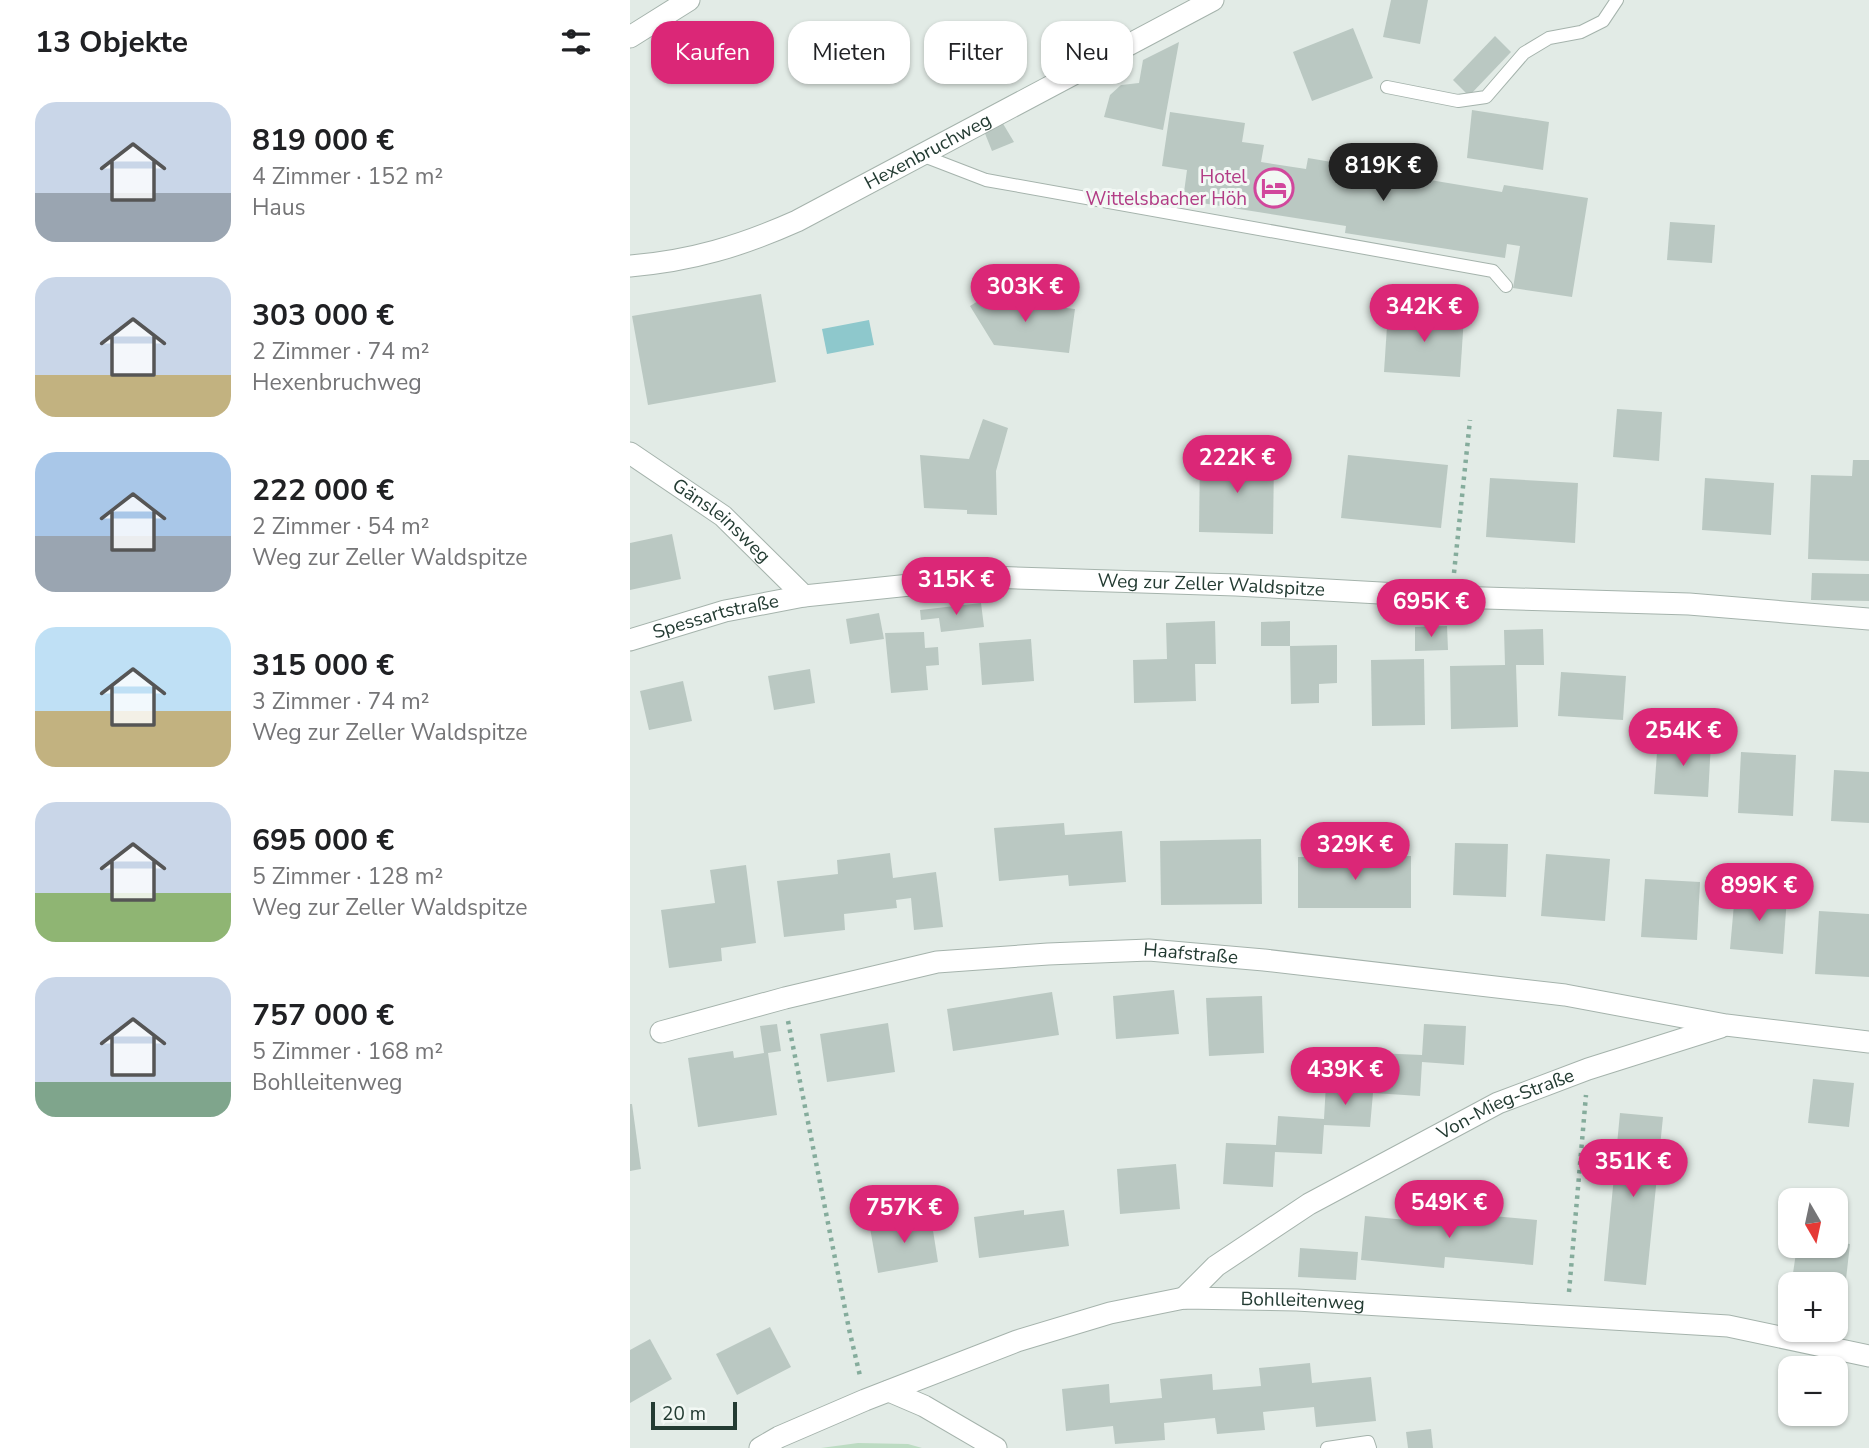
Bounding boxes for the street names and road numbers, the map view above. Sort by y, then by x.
street label: Hexenbruchweg [860,107,996,196]
street label: Gänsleinsweg [667,472,776,569]
street label: Weg zur Zeller Waldspitze [1097,568,1326,603]
street label: Spessartstraße [649,588,781,645]
street label: Haafstraße [1142,937,1239,971]
street label: Von-Mieg-Straße [1432,1062,1578,1147]
street label: Bohlleitenweg [1240,1286,1366,1317]

